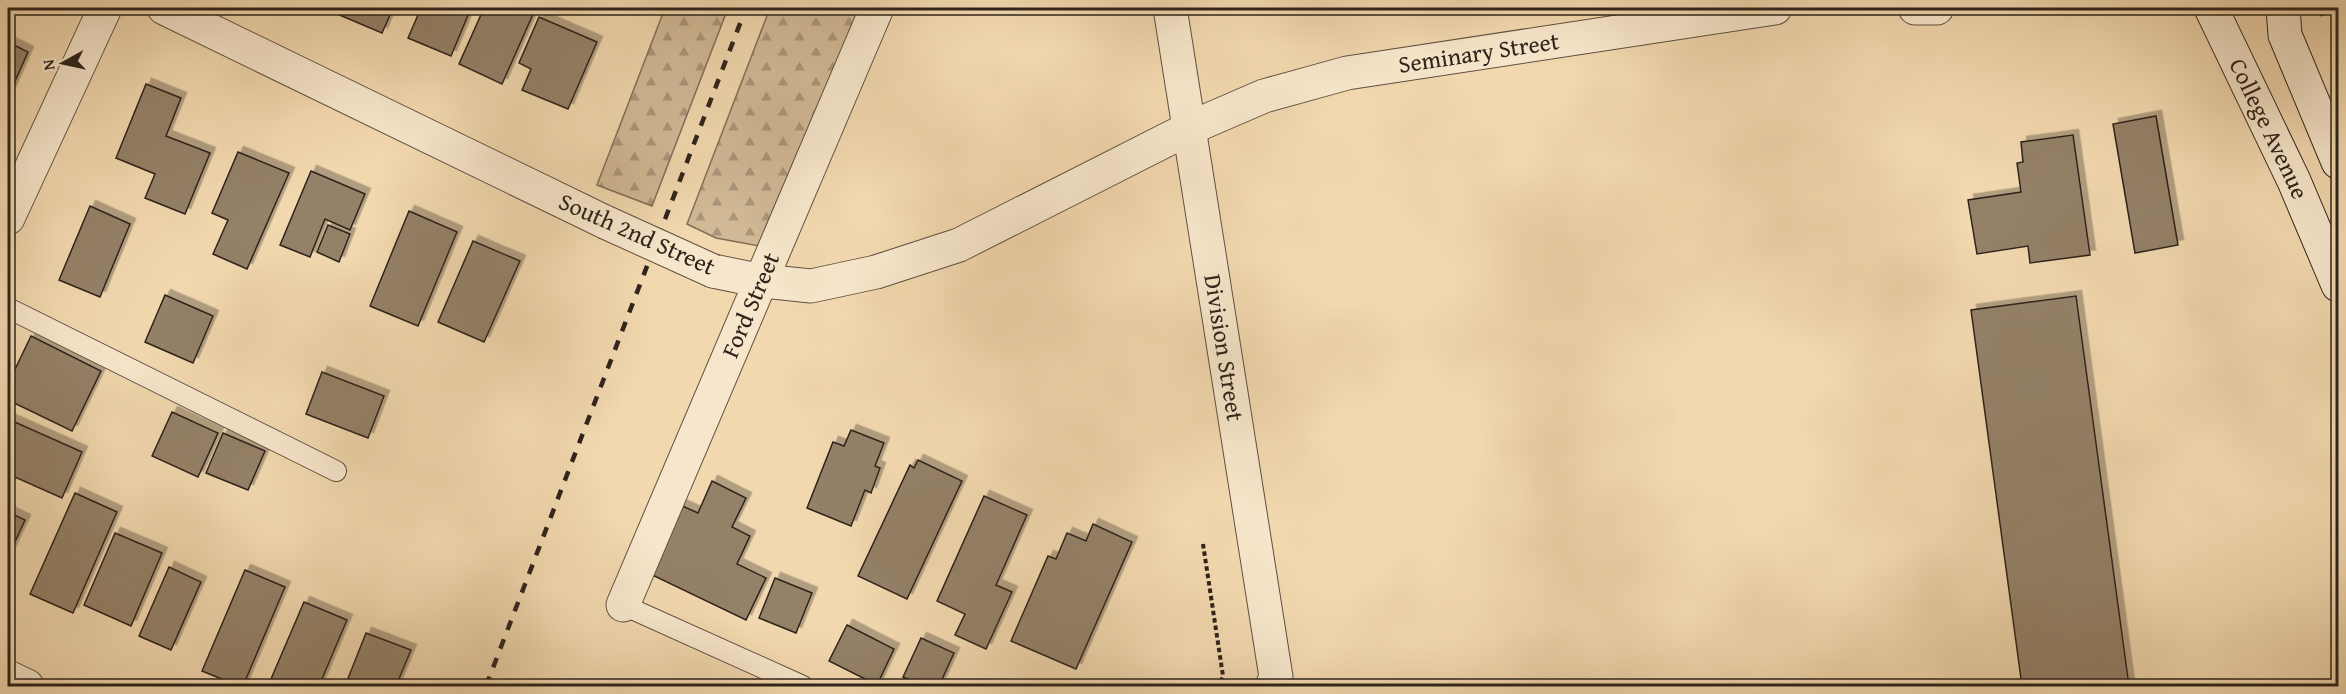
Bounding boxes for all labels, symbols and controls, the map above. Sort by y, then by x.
street label: Seminary Street [1396,23,1562,82]
north arrow [33,33,93,93]
street label: College Avenue [2221,52,2318,204]
text: N [35,58,61,72]
street label: South 2nd Street [553,183,722,284]
street label: Ford Street [712,246,788,363]
street label: Division Street [1195,272,1253,424]

